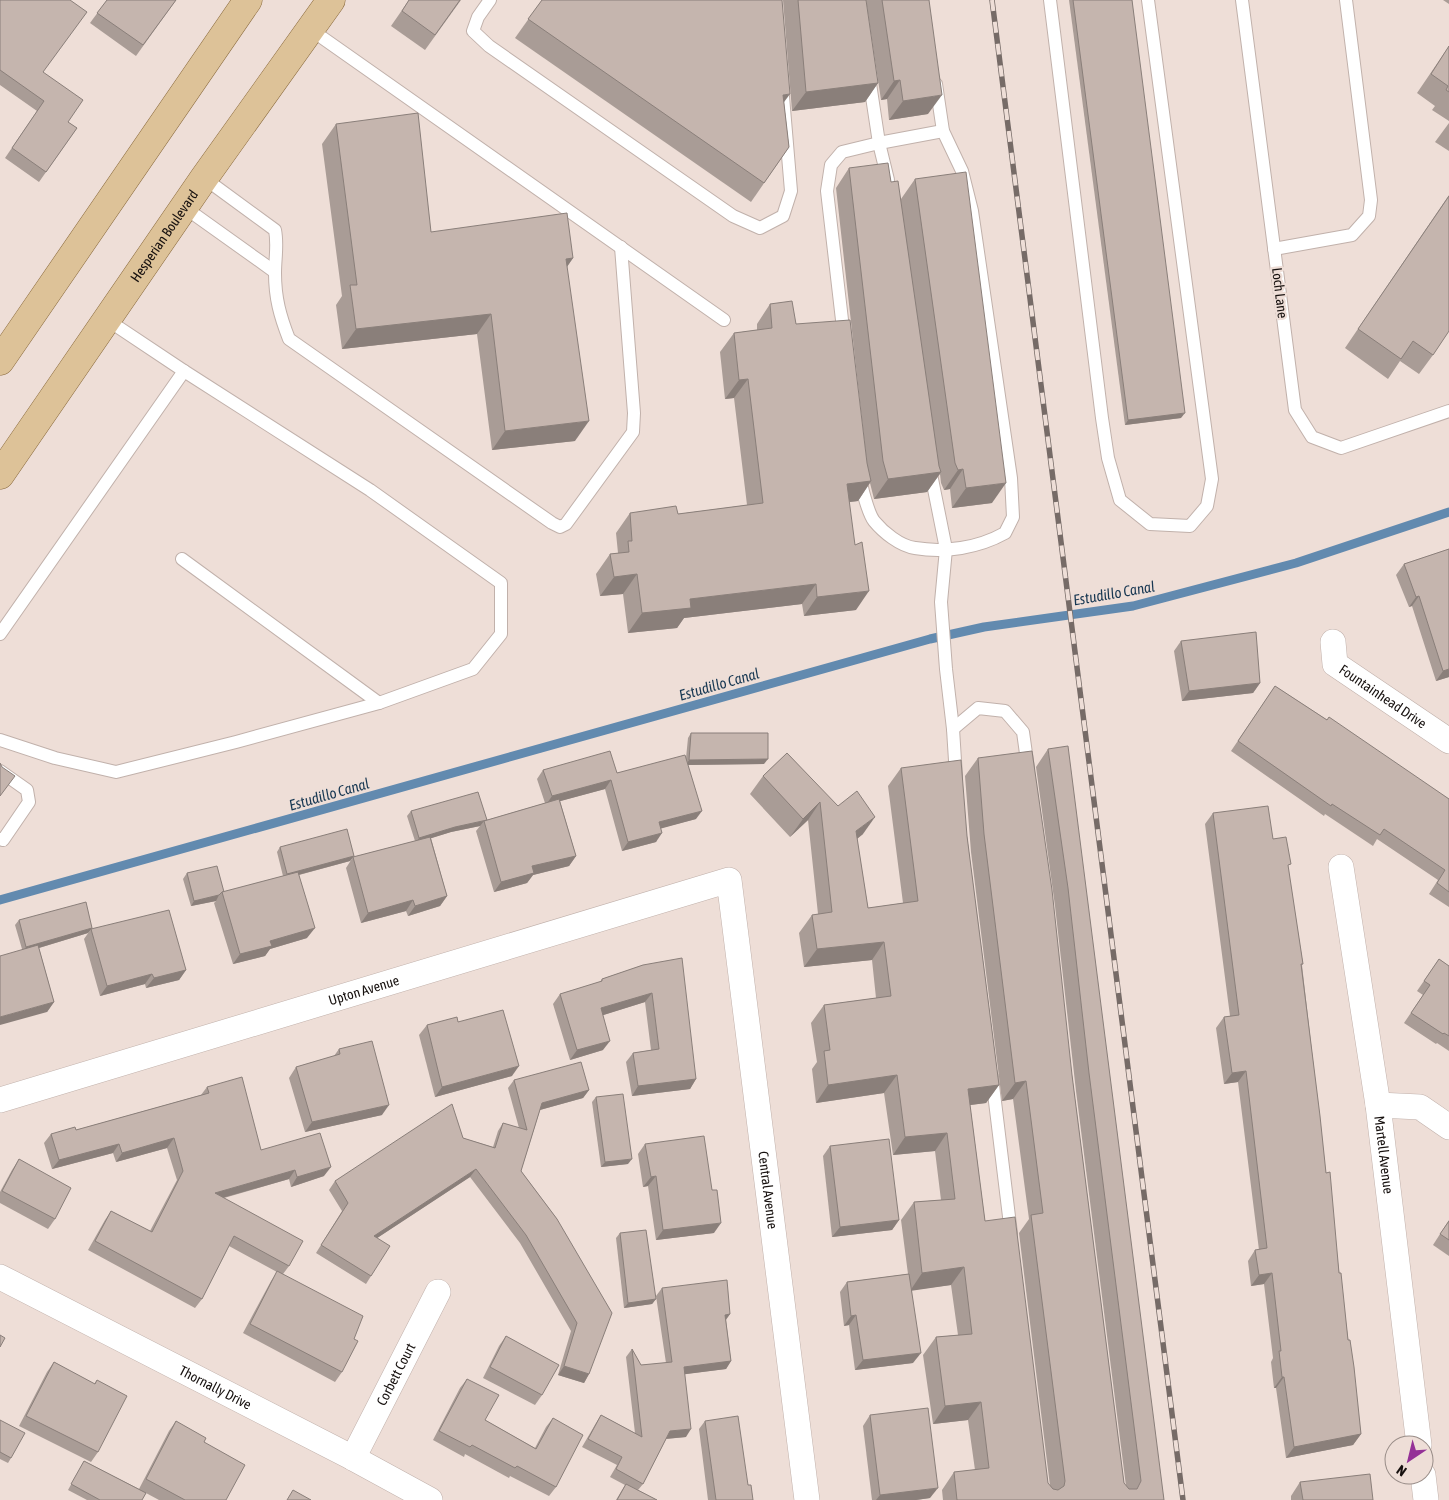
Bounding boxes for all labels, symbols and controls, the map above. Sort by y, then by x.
street label: Hesperian Boulevard [127,187,201,285]
street label: Loch Lane [1269,267,1291,319]
water label: Estudillo Canal [1072,577,1156,609]
street label: Fountainhead Drive [1336,661,1430,731]
water label: Estudillo Canal [677,664,761,704]
water label: Estudillo Canal [287,774,371,814]
street label: Upton Avenue [327,972,401,1008]
street label: Martell Avenue [1371,1115,1397,1195]
street label: Central Avenue [755,1150,781,1230]
street label: Corbett Court [373,1341,418,1408]
street label: Thornally Drive [177,1362,254,1413]
north arrow [1384,1435,1434,1485]
text: N [1394,1462,1410,1480]

